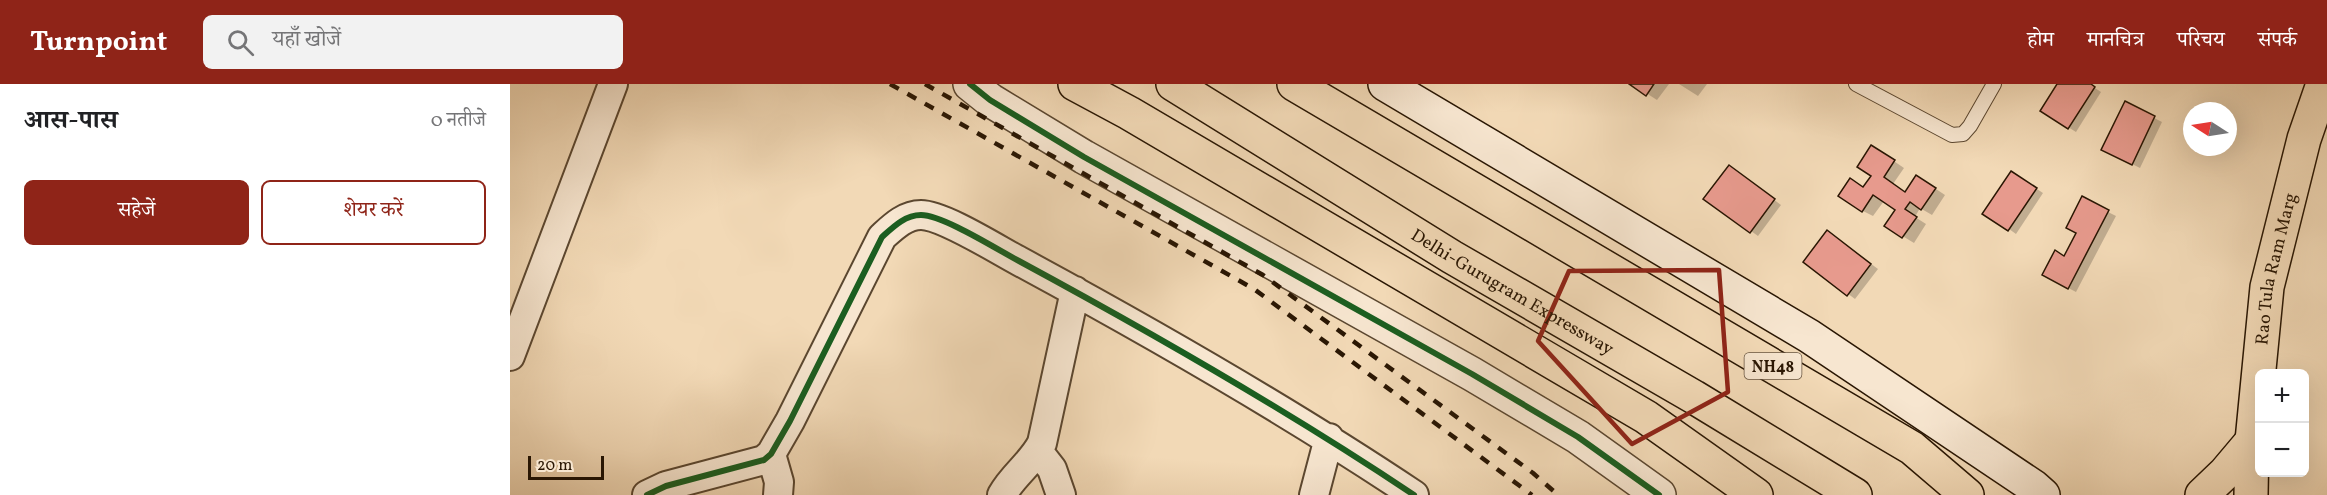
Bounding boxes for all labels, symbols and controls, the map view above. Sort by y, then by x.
search box [203,15,623,69]
text: Turnpoint [30,23,167,62]
text: यहाँ खोजें [272,25,341,56]
icon: search [224,26,257,59]
text: होम [2027,26,2054,55]
text: मानचित्र [2087,26,2144,55]
text: परिचय [2177,26,2225,55]
text: संपर्क [2258,26,2297,55]
north arrow [2183,102,2237,156]
text: आस-पास [24,103,118,139]
text: 0 नतीजे [431,107,486,135]
button: सहेजें [24,180,249,245]
button: शेयर करें [261,180,486,245]
street label: Rao Tula Ram Marg [2250,190,2304,346]
street label: Delhi-Gurugram Expressway [1406,223,1618,362]
road number: NH48 [1744,353,1802,379]
map controls [2255,369,2309,477]
button: + [2255,369,2309,423]
button: − [2255,423,2309,477]
scale bar [528,453,604,480]
text: 20 m [537,455,572,477]

